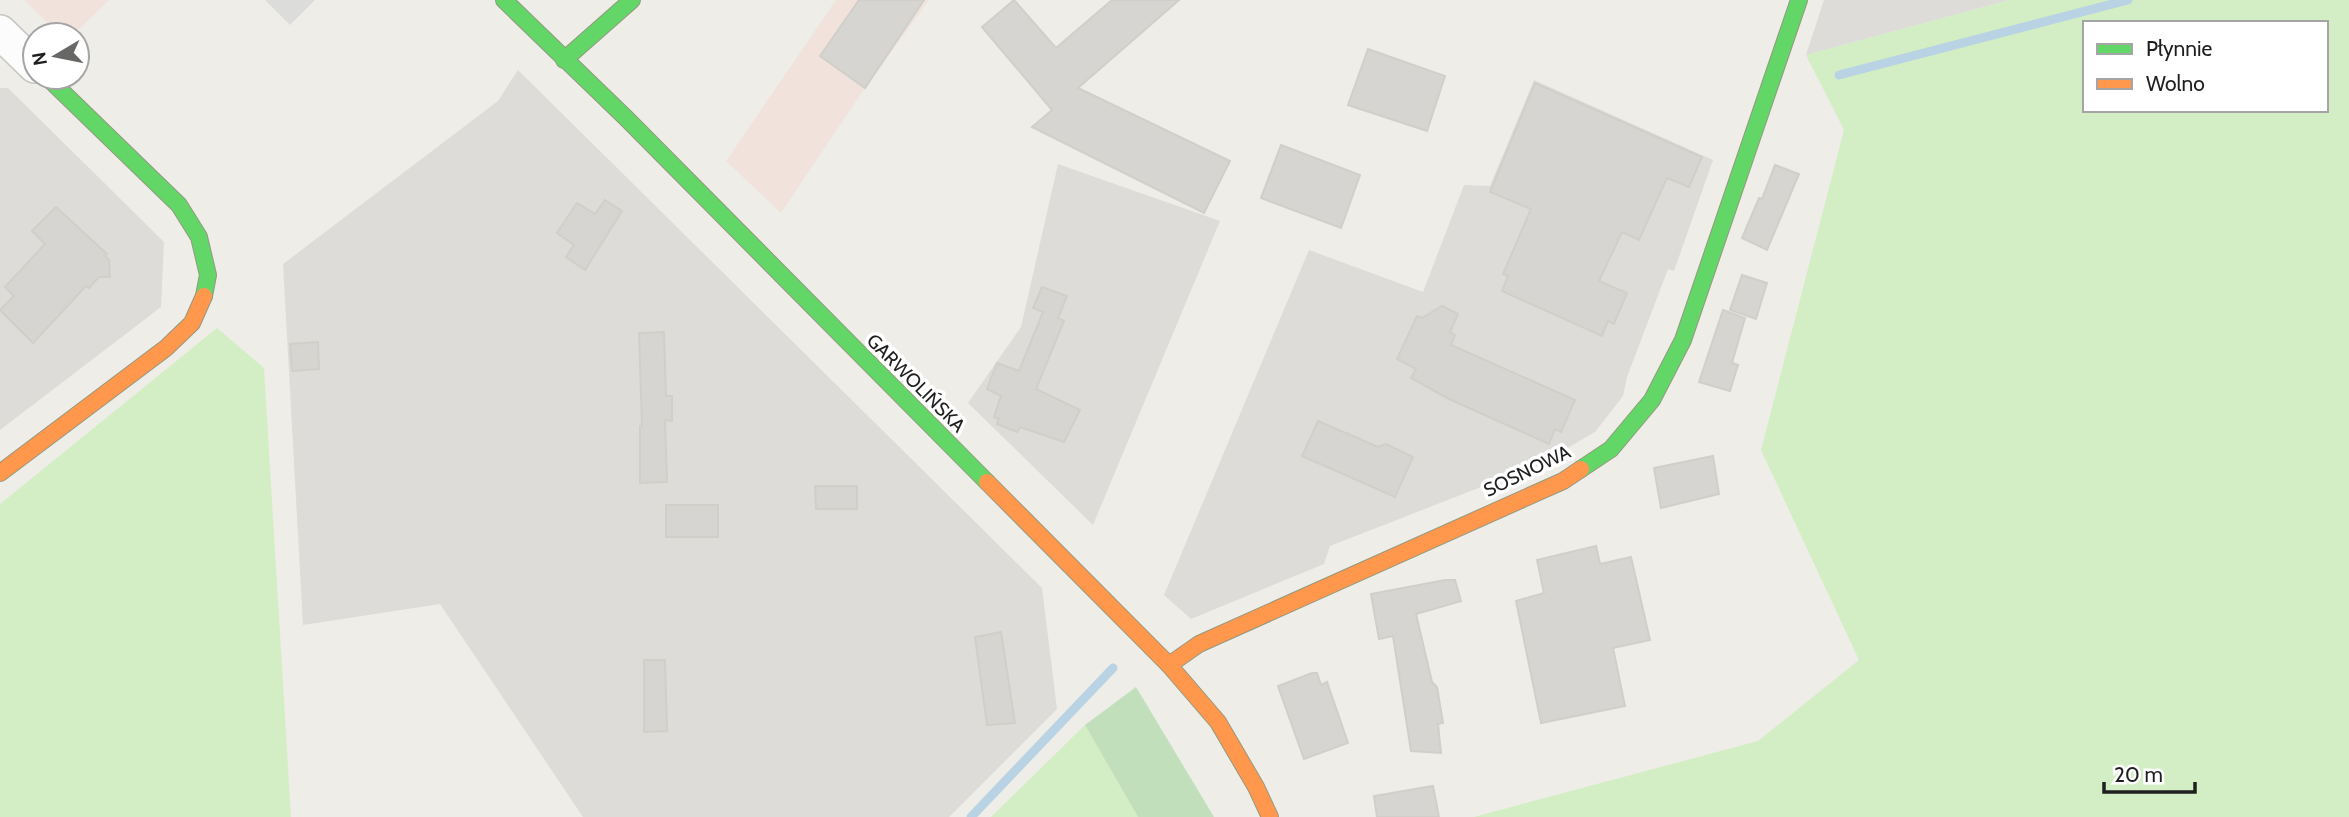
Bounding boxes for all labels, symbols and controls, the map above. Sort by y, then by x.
north arrow [21,21,91,91]
legend [2083,21,2328,112]
text: Płynnie [2146,36,2213,61]
text: N [27,50,52,67]
text: Wolno [2146,71,2205,96]
street label: GARWOLIŃSKA [862,328,971,437]
street label: SOSNOWA [1480,440,1574,502]
scale bar [2104,750,2195,794]
text: 20 m [2114,762,2163,787]

